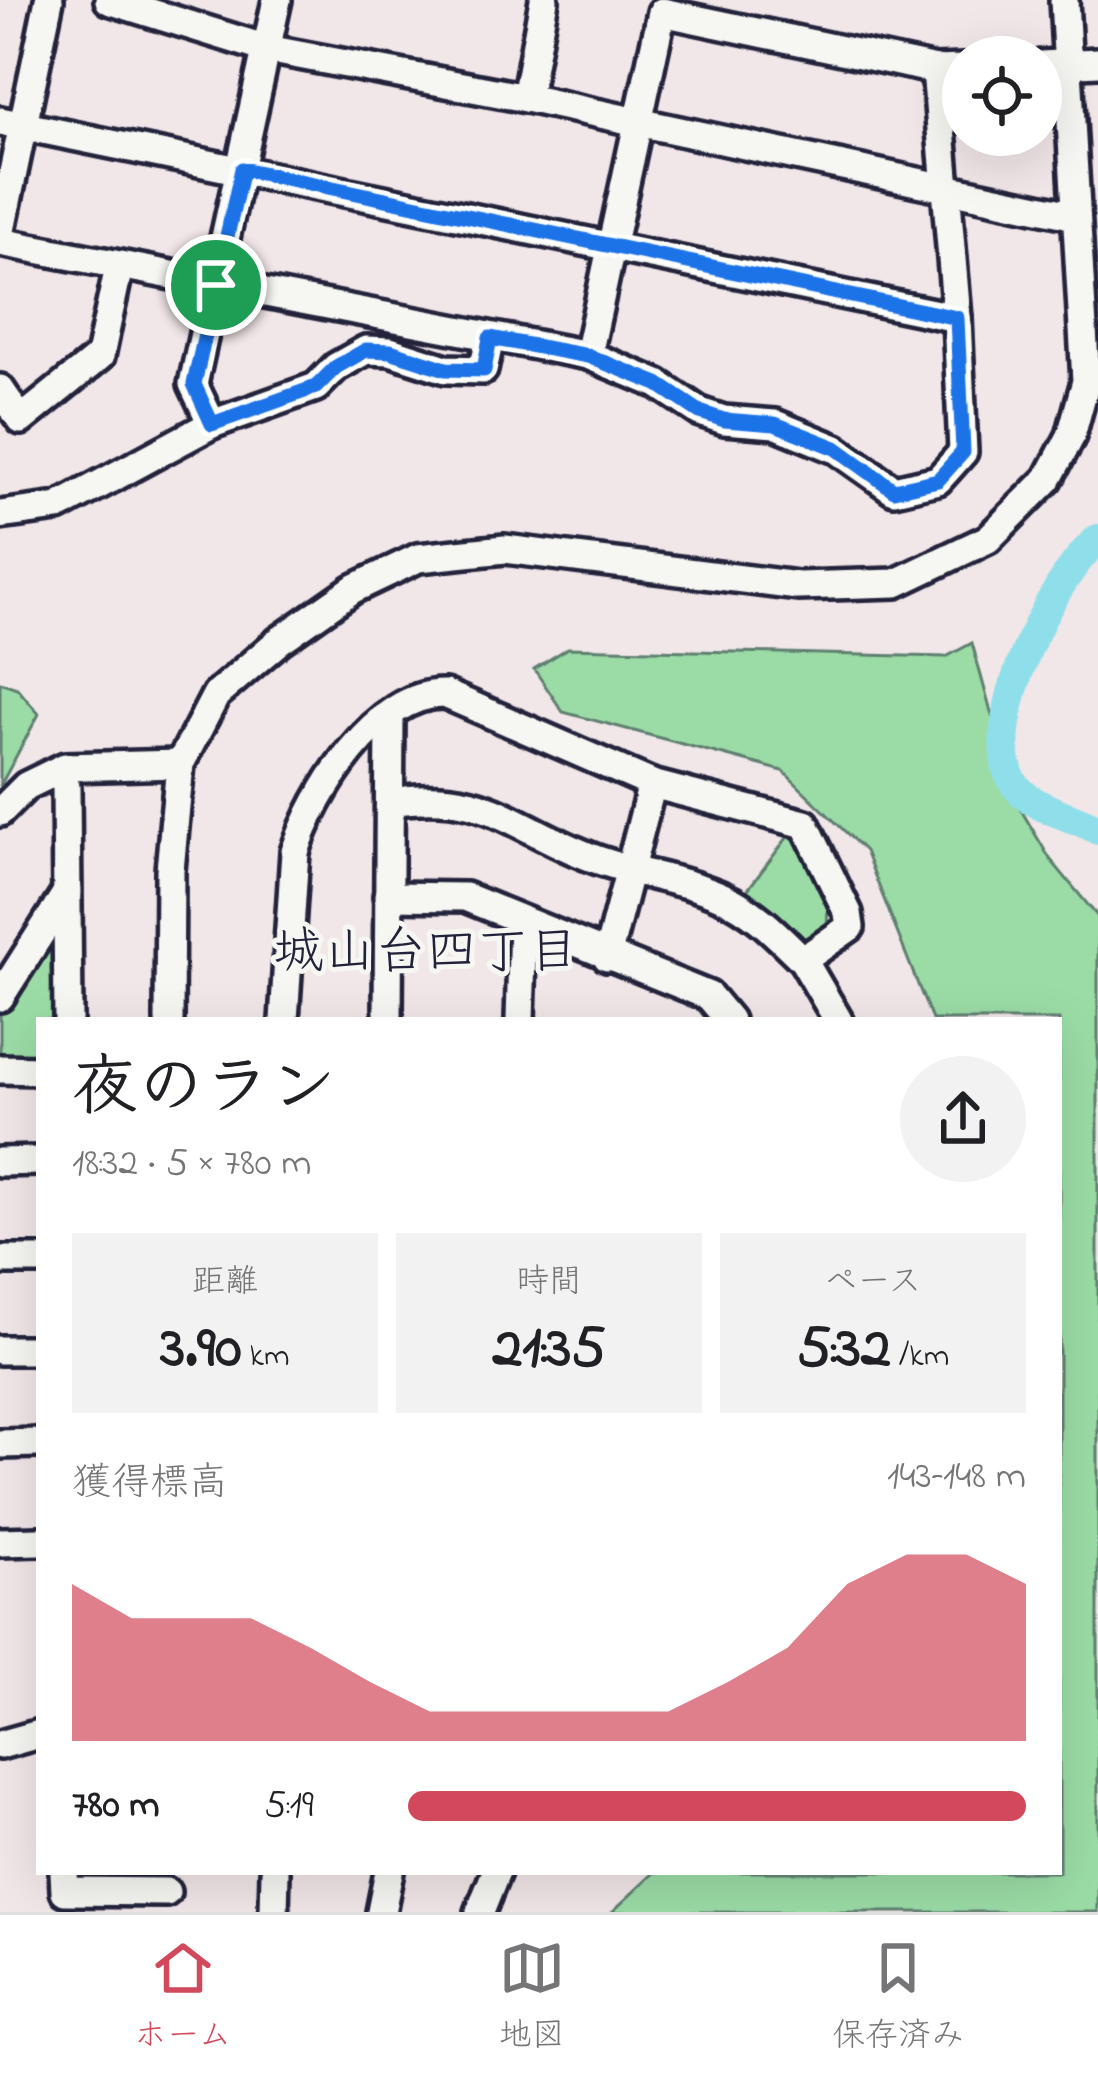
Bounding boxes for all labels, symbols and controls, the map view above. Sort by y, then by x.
map controls [942,36,1062,156]
button: locate [942,36,1062,156]
pin [165,234,267,336]
icon: arrive [183,252,249,318]
district label: 城山台四丁目 [273,917,579,992]
text: 夜のラン [72,1043,336,1139]
button: share [900,1056,1026,1182]
text: 18:32 · 5 × 780 m [72,1136,312,1193]
text: 距離 [192,1259,258,1307]
text: 時間 [516,1259,582,1307]
text: ペース [824,1259,922,1307]
text: 3.90 [160,1307,241,1394]
text: 21:35 [492,1307,606,1394]
text: 5:32 [797,1307,891,1394]
text: km [241,1333,290,1381]
text: /km [891,1333,949,1381]
text: 143–148 m [887,1449,1026,1506]
text: 獲得標高 [72,1456,228,1513]
text: 780 m [72,1778,160,1835]
text: 5:19 [264,1778,314,1835]
tab: ホーム [134,1935,231,2061]
tab: 地図 [499,1935,565,2061]
tab: 保存済み [832,1935,964,2061]

